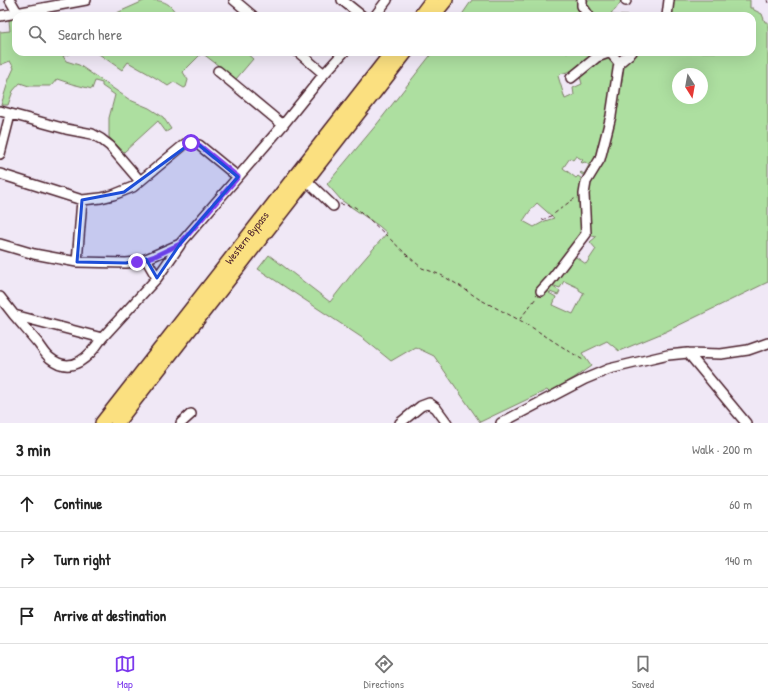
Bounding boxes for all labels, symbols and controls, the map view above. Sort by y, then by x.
search box [12,12,756,56]
icon: search [26,23,48,45]
text: Search here [58,24,122,45]
north arrow [672,68,708,104]
route start [182,134,200,152]
street label: Western Bypass [222,209,272,267]
route end [128,253,146,271]
text: 3 min [16,438,51,461]
text: Walk · 200 m [692,440,752,458]
icon: ahead [16,493,38,515]
text: Continue [54,493,102,514]
text: 60 m [729,495,752,513]
icon: right [16,549,38,571]
text: Turn right [54,549,110,570]
text: 140 m [725,551,752,569]
icon: arrive [16,605,38,627]
text: Arrive at destination [54,605,166,626]
tab: Map [114,653,136,691]
tab: Directions [364,653,404,691]
tab: Saved [632,653,654,691]

